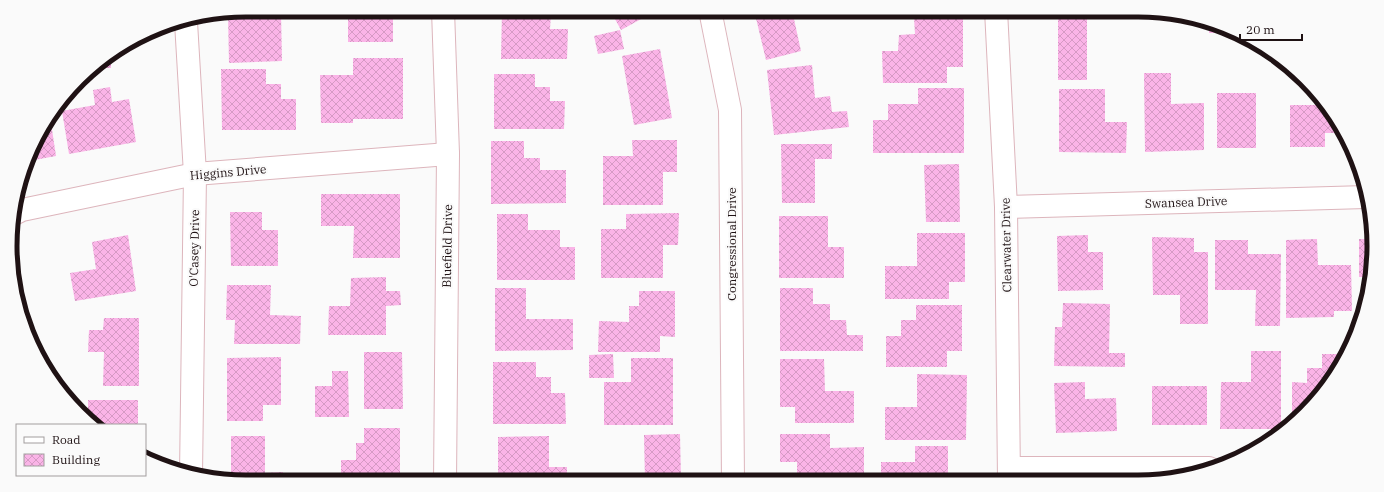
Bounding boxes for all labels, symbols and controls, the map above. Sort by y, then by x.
scale bar [1240,16,1302,42]
text: 20 m [1246,22,1275,37]
street label: Higgins Drive [189,161,267,183]
street label: Congressional Drive [724,187,739,301]
street label: Swansea Drive [1144,193,1228,211]
street label: Clearwater Drive [998,197,1014,293]
street label: Bluefield Drive [439,204,455,288]
street label: O'Casey Drive [186,209,202,287]
legend [16,424,146,476]
text: Road [52,432,81,447]
text: Building [52,452,100,467]

